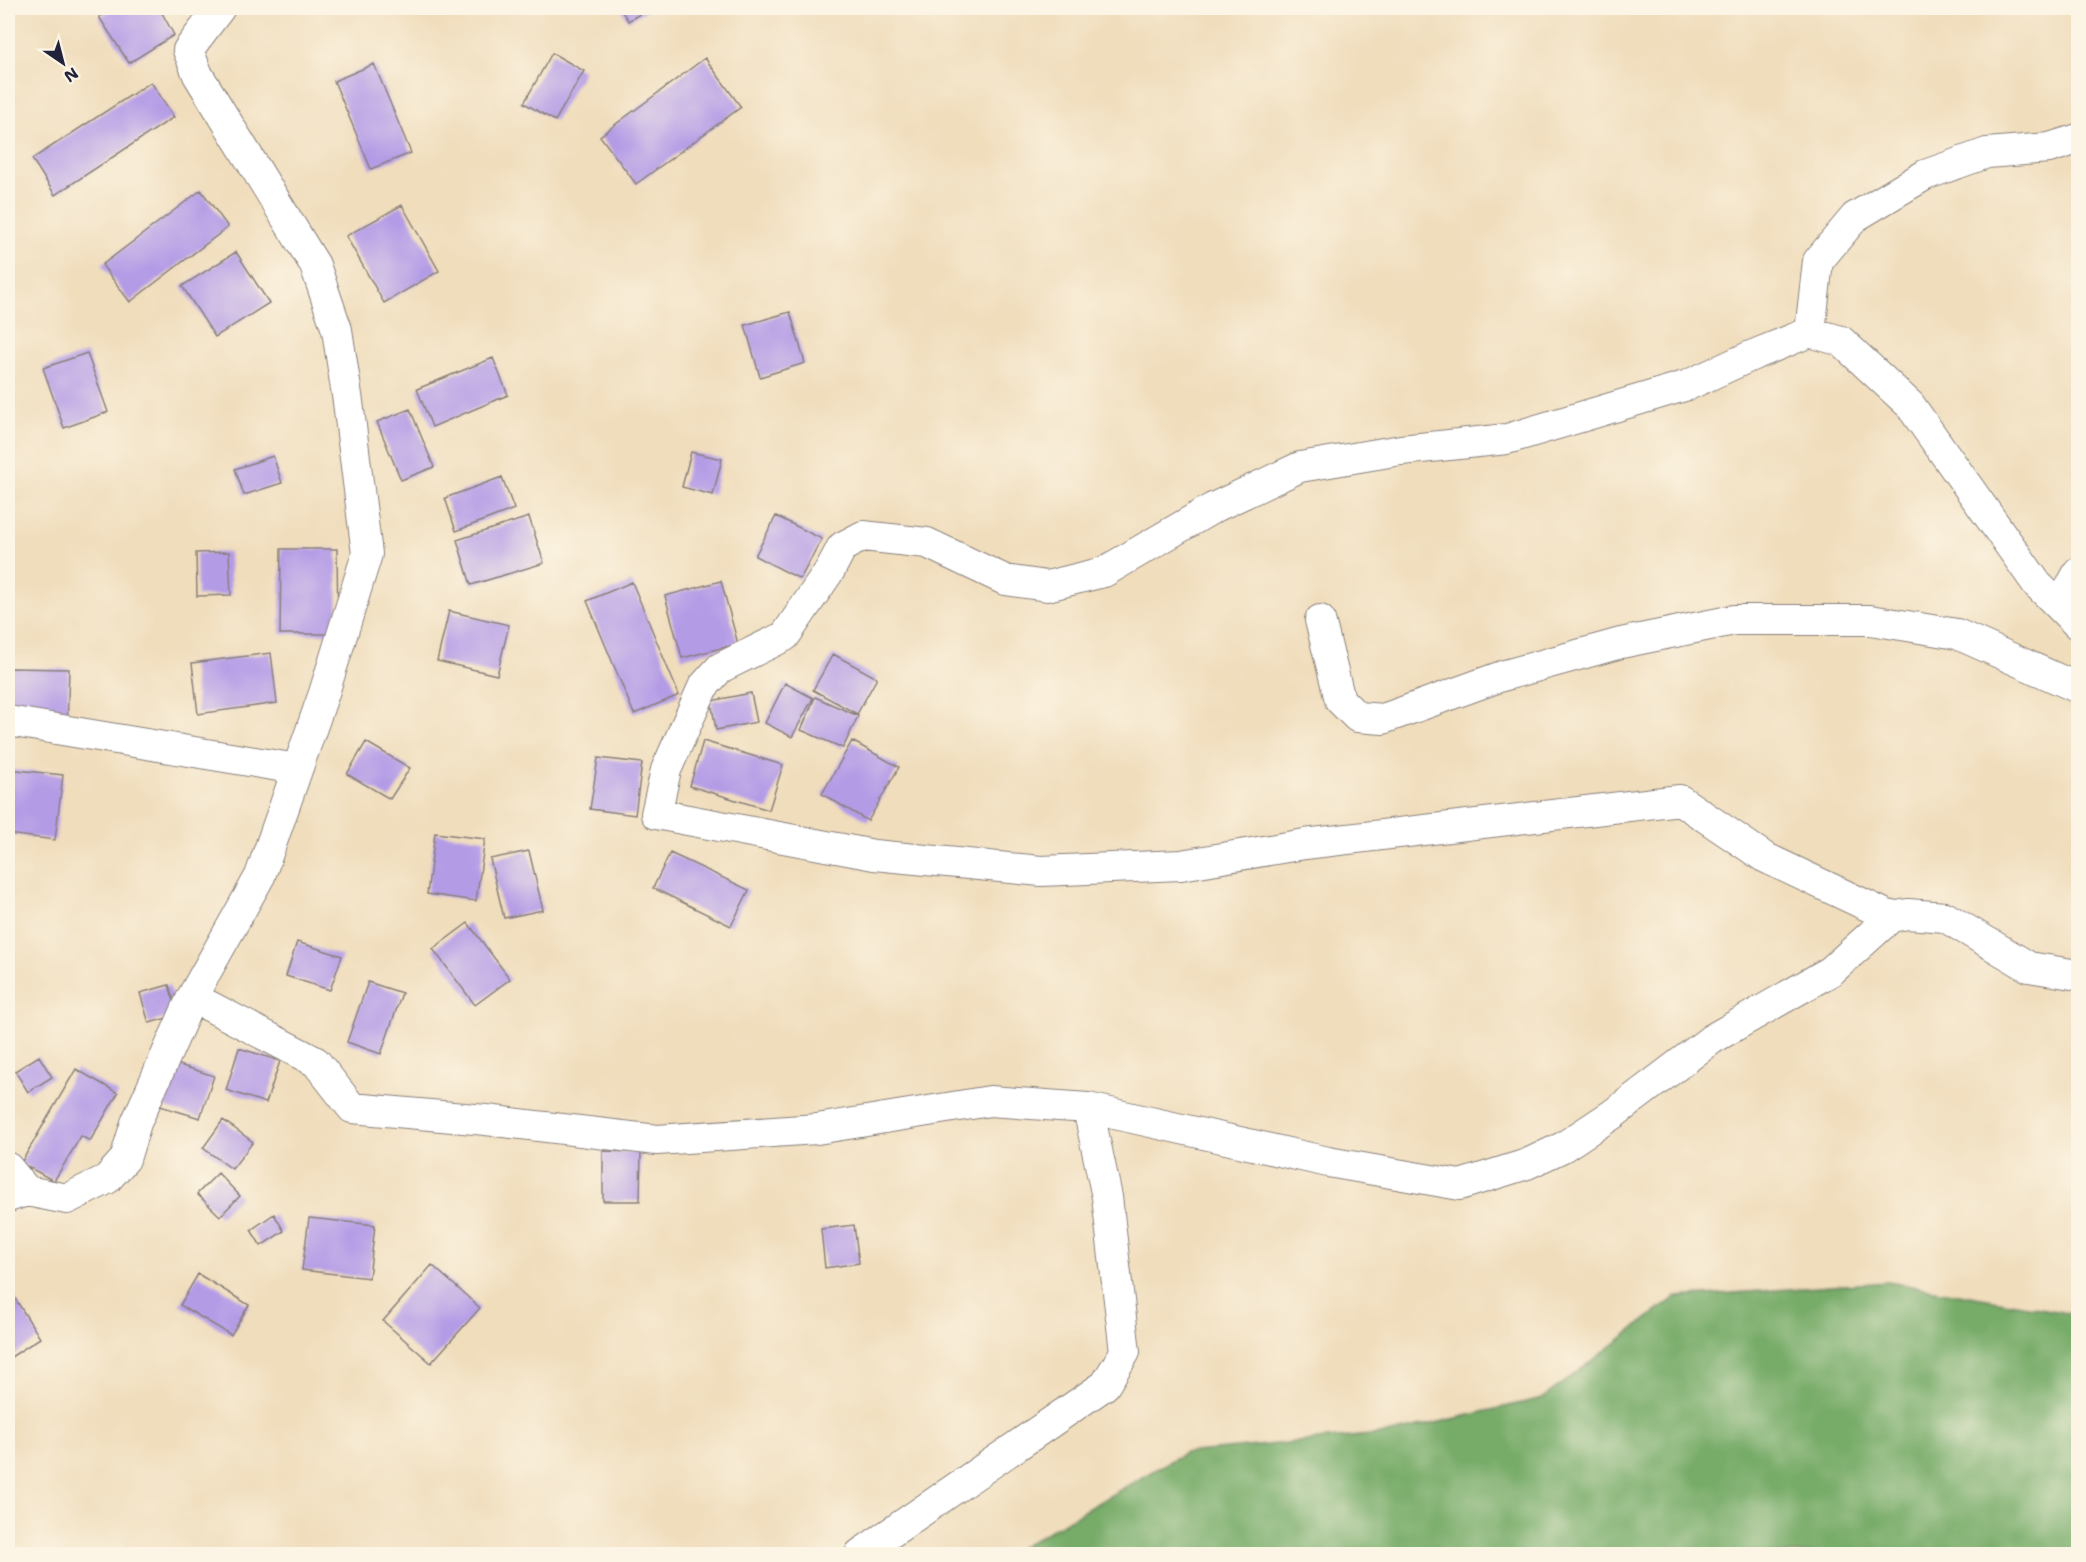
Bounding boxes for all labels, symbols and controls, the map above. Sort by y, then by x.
north arrow [33,33,93,93]
text: N [60,63,83,87]

